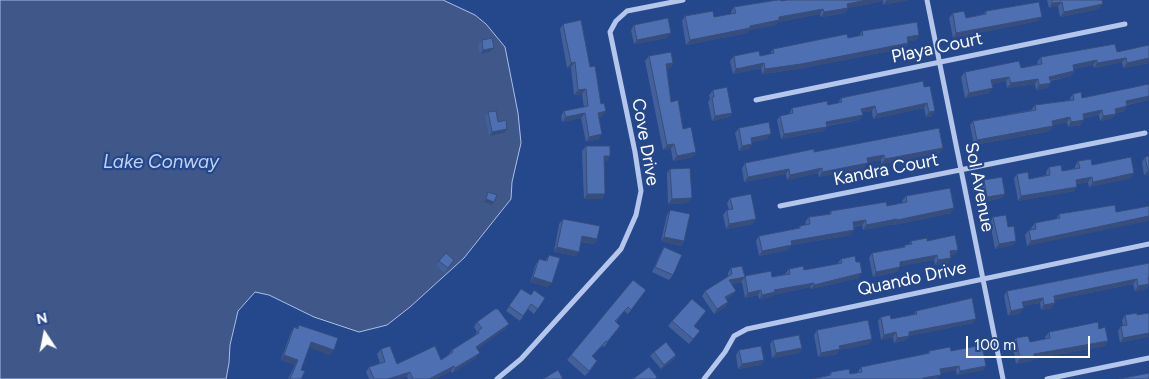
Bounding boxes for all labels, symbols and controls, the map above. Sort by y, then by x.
street label: Playa Court [889,28,985,68]
street label: Cove Drive [627,97,663,187]
street label: Sol Avenue [960,140,998,234]
street label: Kandra Court [832,149,940,191]
water label: Lake Conway [103,151,219,173]
street label: Quando Drive [856,257,968,301]
north arrow [20,309,70,359]
text: N [35,309,49,328]
scale bar [969,326,1093,358]
text: 100 m [974,336,1016,354]

